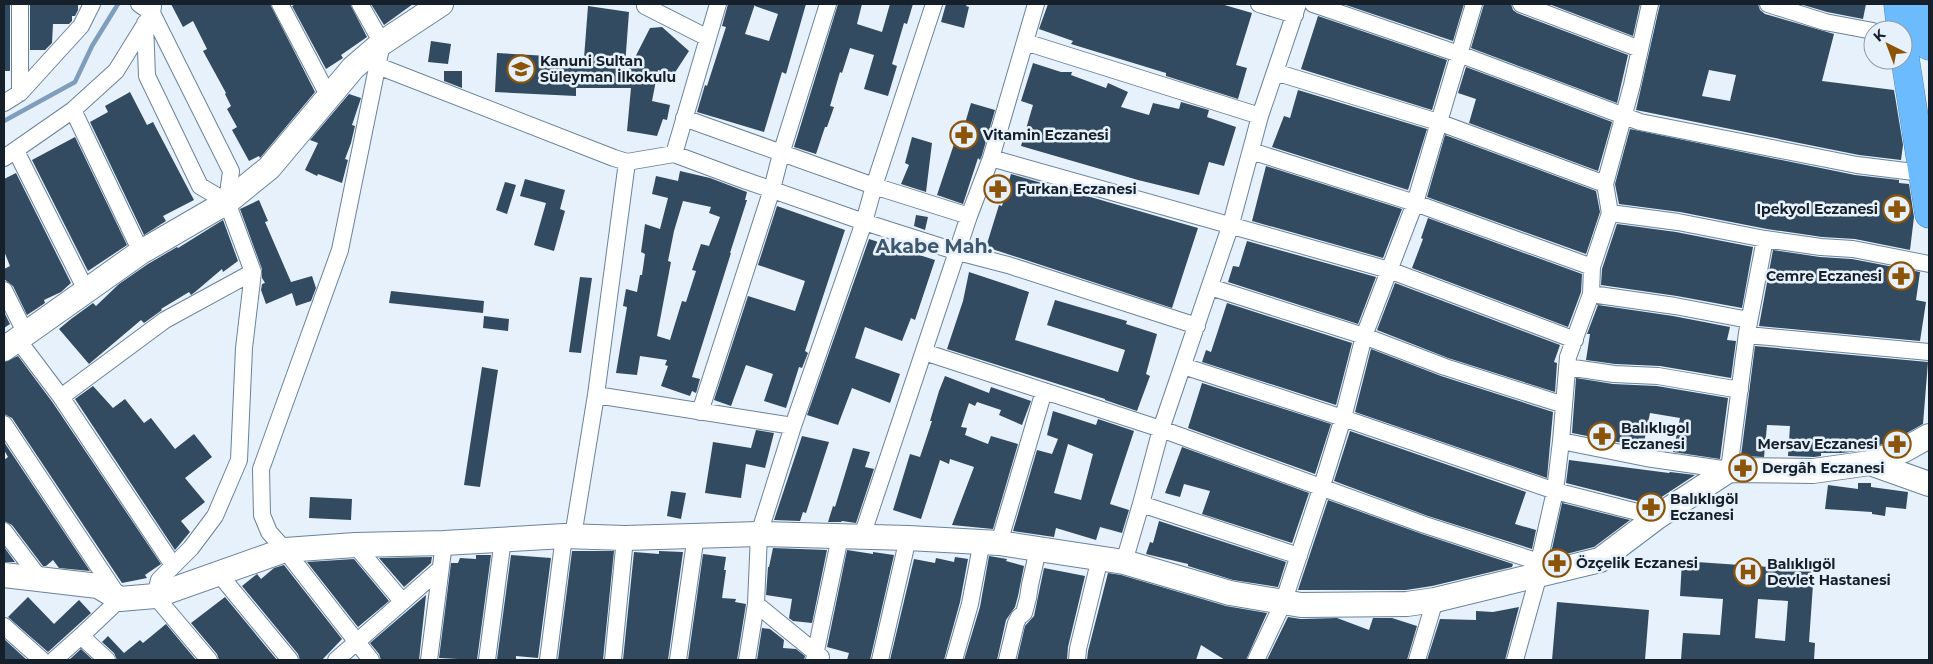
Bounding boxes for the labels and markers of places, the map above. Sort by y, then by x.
place label: Kanuni Sultan Süleyman İlkokulu [540,52,676,86]
school or university icon: Kanuni Sultan Süleyman İlkokulu [506,54,536,84]
pharmacy icon: Vitamin Eczanesi [949,120,979,150]
place label: Vitamin Eczanesi [982,126,1109,144]
pharmacy icon: Furkan Eczanesi [983,174,1013,204]
place label: Furkan Eczanesi [1017,180,1137,198]
pharmacy icon: Ipekyol Eczanesi [1882,194,1912,224]
place label: Ipekyol Eczanesi [1757,200,1878,218]
pharmacy icon: Cemre Eczanesi [1886,261,1916,291]
place label: Cemre Eczanesi [1766,267,1882,285]
place label: Balıklıgol Eczanesi [1621,419,1690,453]
pharmacy icon: Balıklıgol Eczanesi [1587,421,1617,451]
pharmacy icon: Mersav Eczanesi [1882,429,1912,459]
place label: Mersav Eczanesi [1757,435,1878,453]
pharmacy icon: Dergâh Eczanesi [1728,453,1758,483]
place label: Dergâh Eczanesi [1762,459,1884,477]
place label: Balıklıgöl Eczanesi [1670,490,1739,524]
pharmacy icon: Balıklıgöl Eczanesi [1636,492,1666,522]
pharmacy icon: Özçelik Eczanesi [1542,548,1572,578]
place label: Özçelik Eczanesi [1576,554,1698,572]
place label: Balıklıgöl Devlet Hastanesi [1767,555,1891,589]
hospital icon: Balıklıgöl Devlet Hastanesi [1733,557,1763,587]

